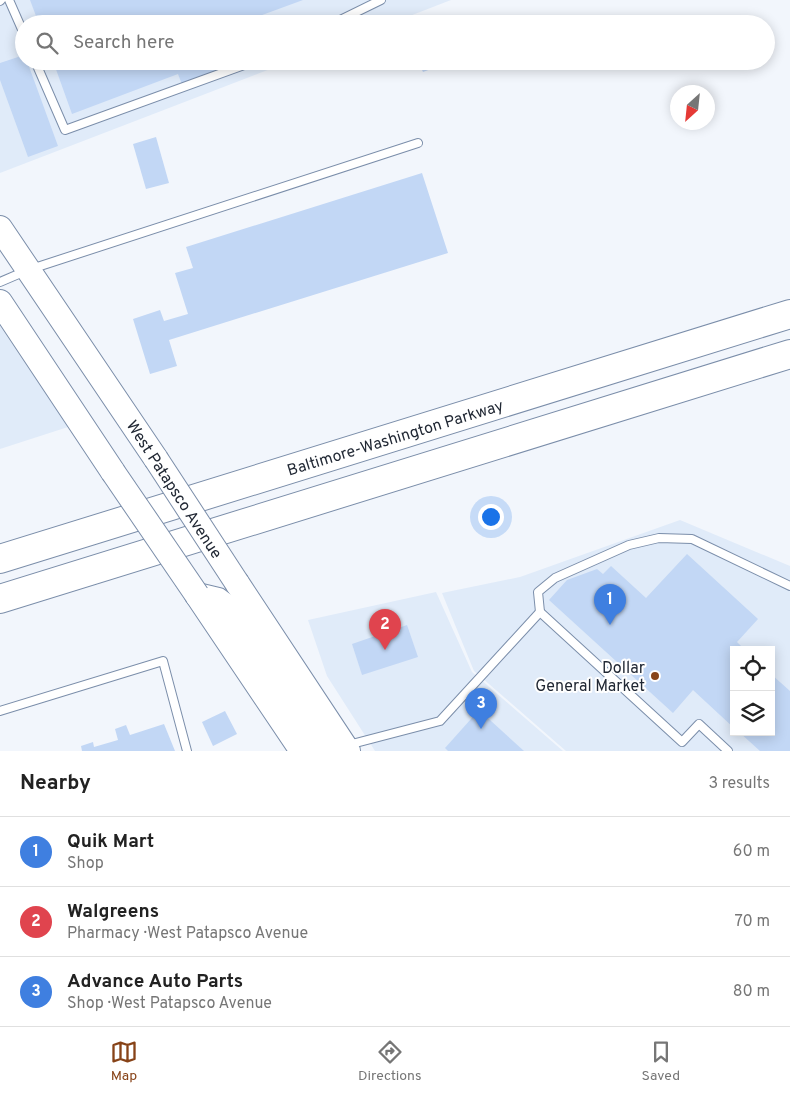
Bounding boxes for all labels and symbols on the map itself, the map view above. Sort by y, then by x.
north arrow [670,85,715,130]
street label: Baltimore-Washington Parkway [285,396,506,481]
street label: West Patapsco Avenue [121,417,226,563]
your location [478,504,504,530]
pin: 1 [594,584,626,625]
pin: 2 [369,609,401,650]
place label: Dollar General Market [535,659,645,697]
marker: Dollar General Market [649,670,661,682]
pin: 3 [465,688,497,729]

